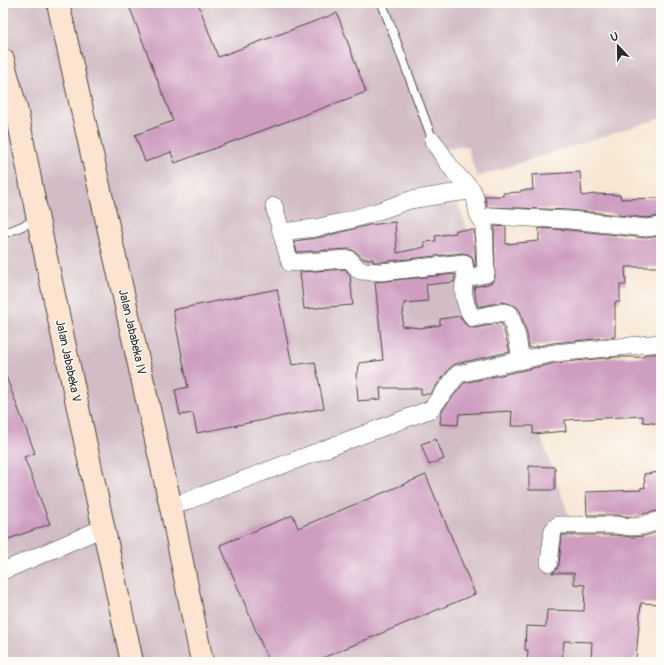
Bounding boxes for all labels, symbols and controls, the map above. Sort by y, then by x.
north arrow [598,26,638,66]
text: U [609,30,620,45]
street label: Jalan Jababeka IV [115,288,149,376]
street label: Jalan Jababeka V [52,318,84,404]

